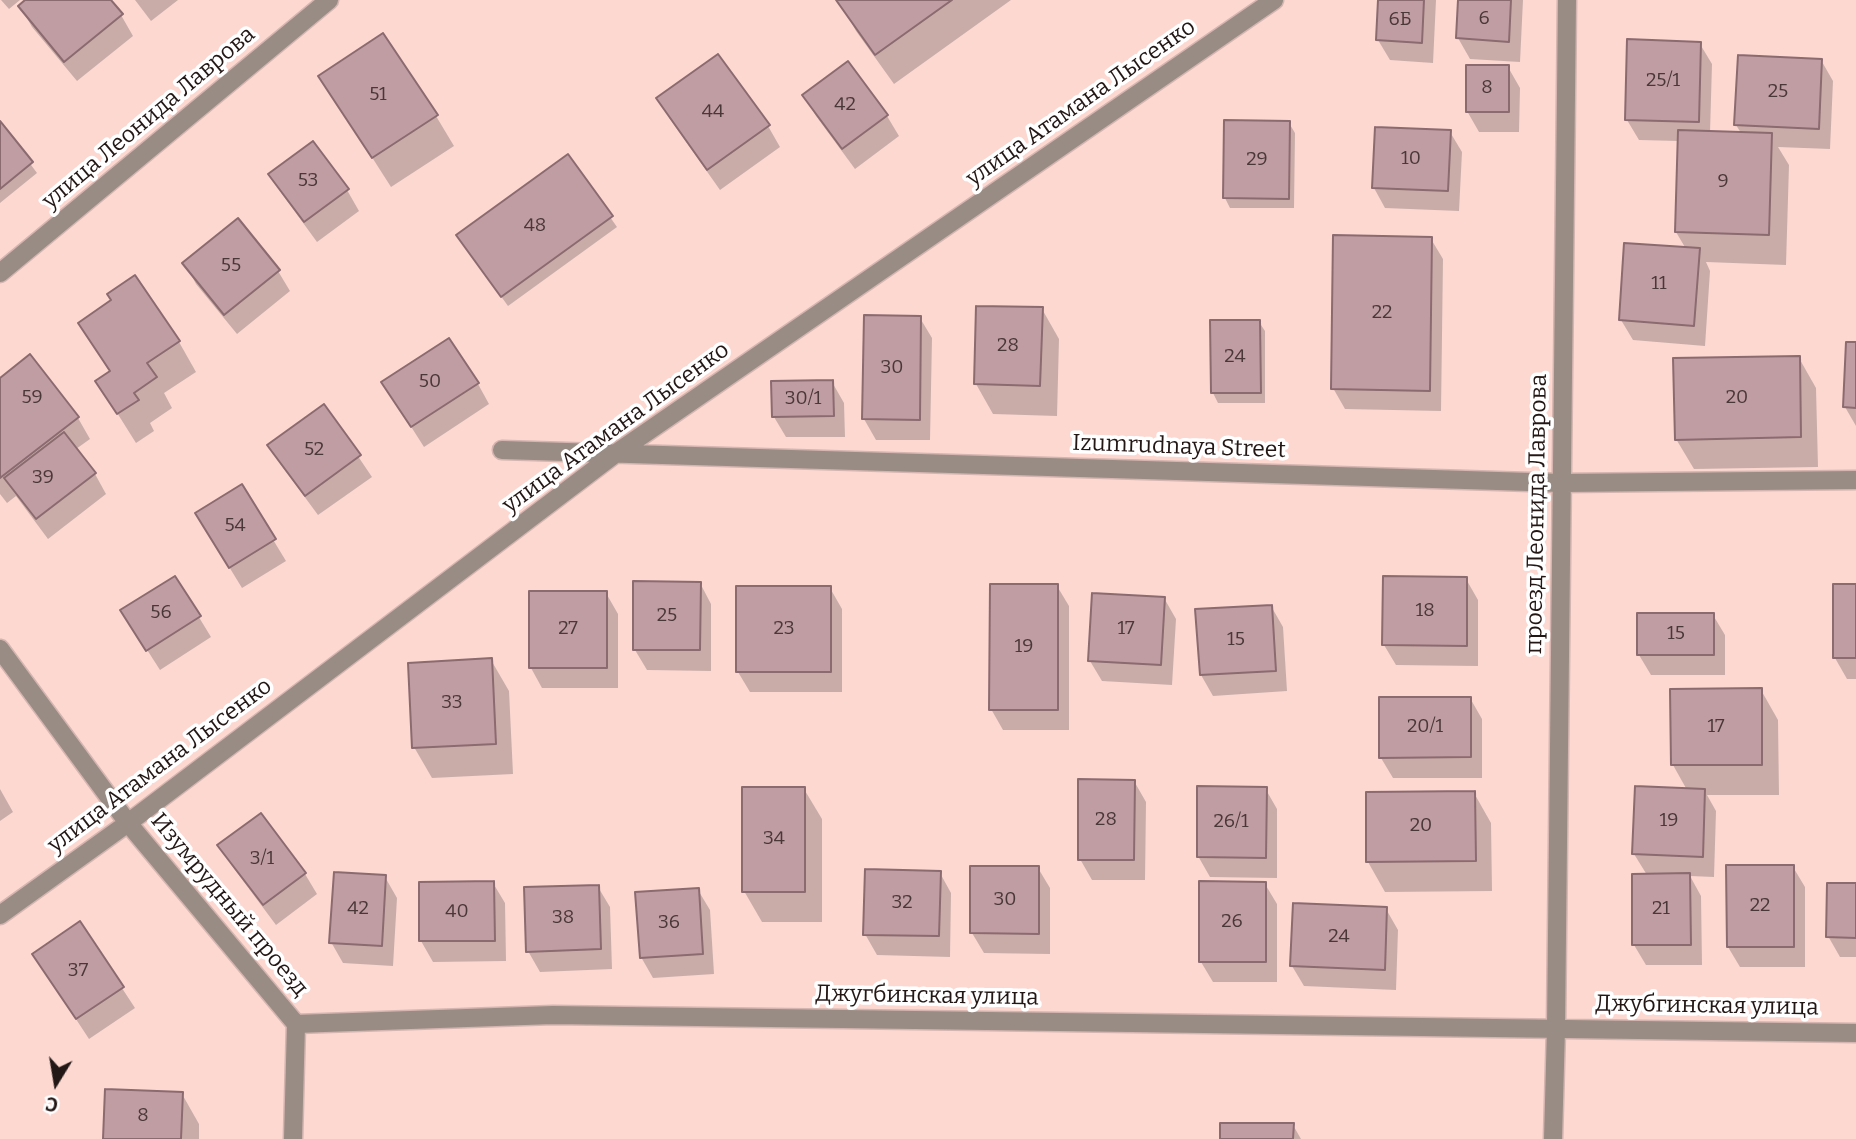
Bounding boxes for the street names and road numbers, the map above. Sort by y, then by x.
street label: улица Атамана Лысенко [961,13,1201,193]
street label: улица Леонида Лаврова [37,21,261,215]
street label: улица Атамана Лысенко [497,336,735,520]
street label: проезд Леонида Лаврова [1521,374,1553,654]
street label: Izumrudnaya Street [1072,429,1286,465]
street label: улица Атамана Лысенко [42,673,278,859]
street label: Изумрудный проезд [144,808,314,1002]
street label: Джугбинская улица [815,980,1039,1012]
street label: Джубгинская улица [1595,990,1819,1022]

